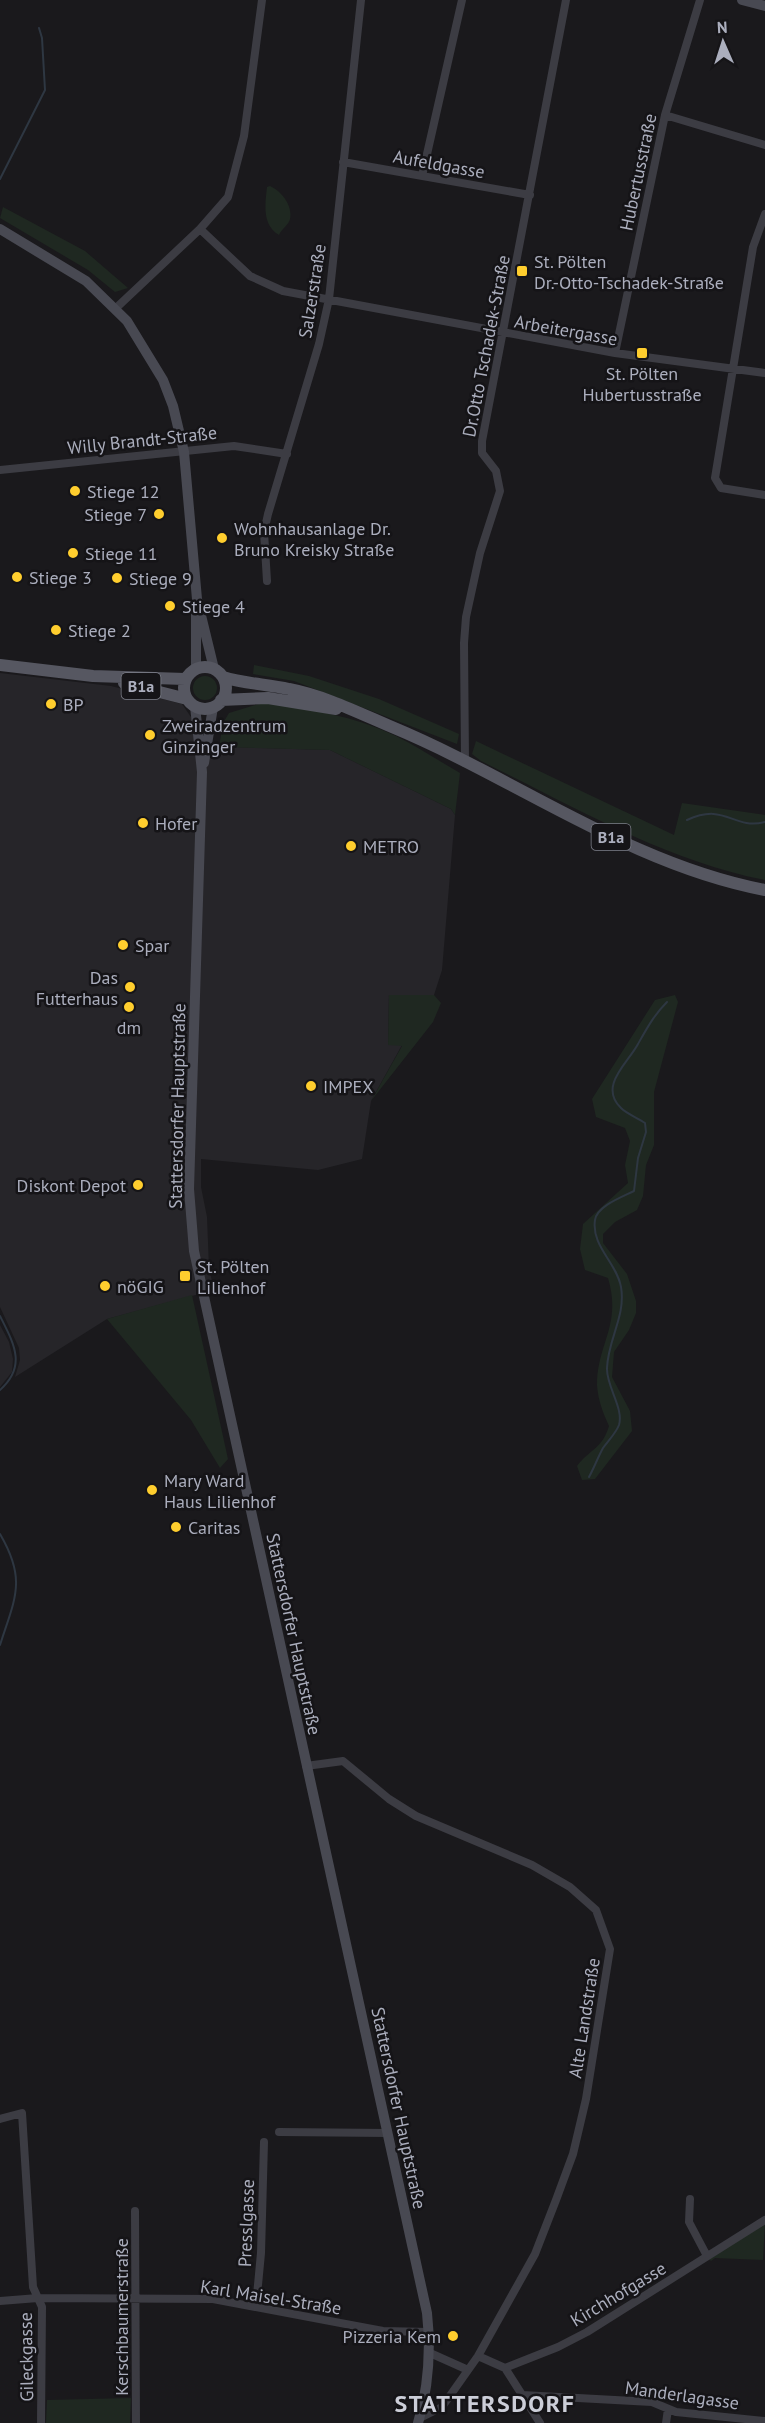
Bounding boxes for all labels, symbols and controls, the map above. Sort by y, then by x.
north arrow [693,12,753,72]
text: N [716,17,728,37]
street label: Hubertusstraße [614,111,662,233]
street label: Aufeldgasse [391,145,487,183]
street label: Salzerstraße [293,242,331,340]
place label: St. Pölten Dr.-Otto-Tschadek-Straße [534,250,724,294]
street label: Dr.Otto Tschadek-Straße [457,253,515,439]
marker: St. Pölten Dr.-Otto-Tschadek-Straße [515,264,529,278]
street label: Arbeitergasse [513,310,619,350]
marker: St. Pölten Hubertusstraße [635,346,649,360]
place label: St. Pölten Hubertusstraße [582,362,702,406]
street label: Willy Brandt-Straße [66,421,218,459]
place label: Stiege 12 [87,480,160,503]
marker: Stiege 12 [68,484,82,498]
place label: Stiege 7 [84,503,147,526]
marker: Stiege 7 [152,507,166,521]
place label: Wohnhausanlage Dr. Bruno Kreisky Straße [234,517,394,561]
marker: Wohnhausanlage Dr. Bruno Kreisky Straße [215,531,229,545]
place label: Stiege 11 [85,542,158,565]
marker: Stiege 11 [66,546,80,560]
place label: Stiege 3 [29,566,92,589]
place label: Stiege 9 [129,567,192,590]
marker: Stiege 3 [10,570,24,584]
marker: Stiege 9 [110,571,124,585]
place label: Stiege 4 [182,595,245,618]
marker: Stiege 4 [163,599,177,613]
place label: Stiege 2 [68,619,131,642]
marker: Stiege 2 [49,623,63,637]
road number: B1a [122,673,160,699]
place label: BP [63,693,84,716]
marker: BP [44,697,58,711]
place label: Zweiradzentrum Ginzinger [162,714,286,758]
marker: Zweiradzentrum Ginzinger [143,728,157,742]
place label: Hofer [155,812,197,835]
marker: Hofer [136,816,150,830]
road number: B1a [592,824,630,850]
place label: METRO [363,835,419,858]
marker: METRO [344,839,358,853]
place label: Spar [135,934,169,957]
marker: Spar [116,938,130,952]
place label: Das Futterhaus [36,966,118,1010]
marker: Das Futterhaus [123,980,137,994]
marker: dm [122,1000,136,1014]
street label: Stattersdorfer Hauptstraße [164,1003,190,1209]
place label: dm [117,1016,141,1039]
place label: IMPEX [323,1075,373,1098]
marker: IMPEX [304,1079,318,1093]
place label: Diskont Depot [17,1174,126,1197]
marker: Diskont Depot [131,1178,145,1192]
place label: St. Pölten Lilienhof [197,1255,269,1299]
marker: St. Pölten Lilienhof [178,1269,192,1283]
place label: nöGIG [117,1275,164,1298]
marker: nöGIG [98,1279,112,1293]
place label: Mary Ward Haus Lilienhof [164,1469,277,1513]
marker: Mary Ward Haus Lilienhof [145,1483,159,1497]
place label: Caritas [188,1516,240,1539]
marker: Caritas [169,1520,183,1534]
street label: Stattersdorfer Hauptstraße [261,1531,327,1737]
street label: Alte Landstraße [563,1956,605,2080]
street label: Stattersdorfer Hauptstraße [366,2005,432,2211]
street label: Presslgasse [233,2179,259,2267]
street label: Kerschbaumerstraße [110,2238,133,2396]
street label: Kirchhofgasse [566,2256,670,2332]
street label: Karl Maisel-Straße [199,2274,343,2320]
street label: Gileckgasse [14,2312,38,2402]
place label: Pizzeria Kem [343,2325,441,2348]
marker: Pizzeria Kem [446,2329,460,2343]
street label: Manderlagasse [623,2376,741,2414]
district label: STATTERSDORF [395,2388,575,2419]

